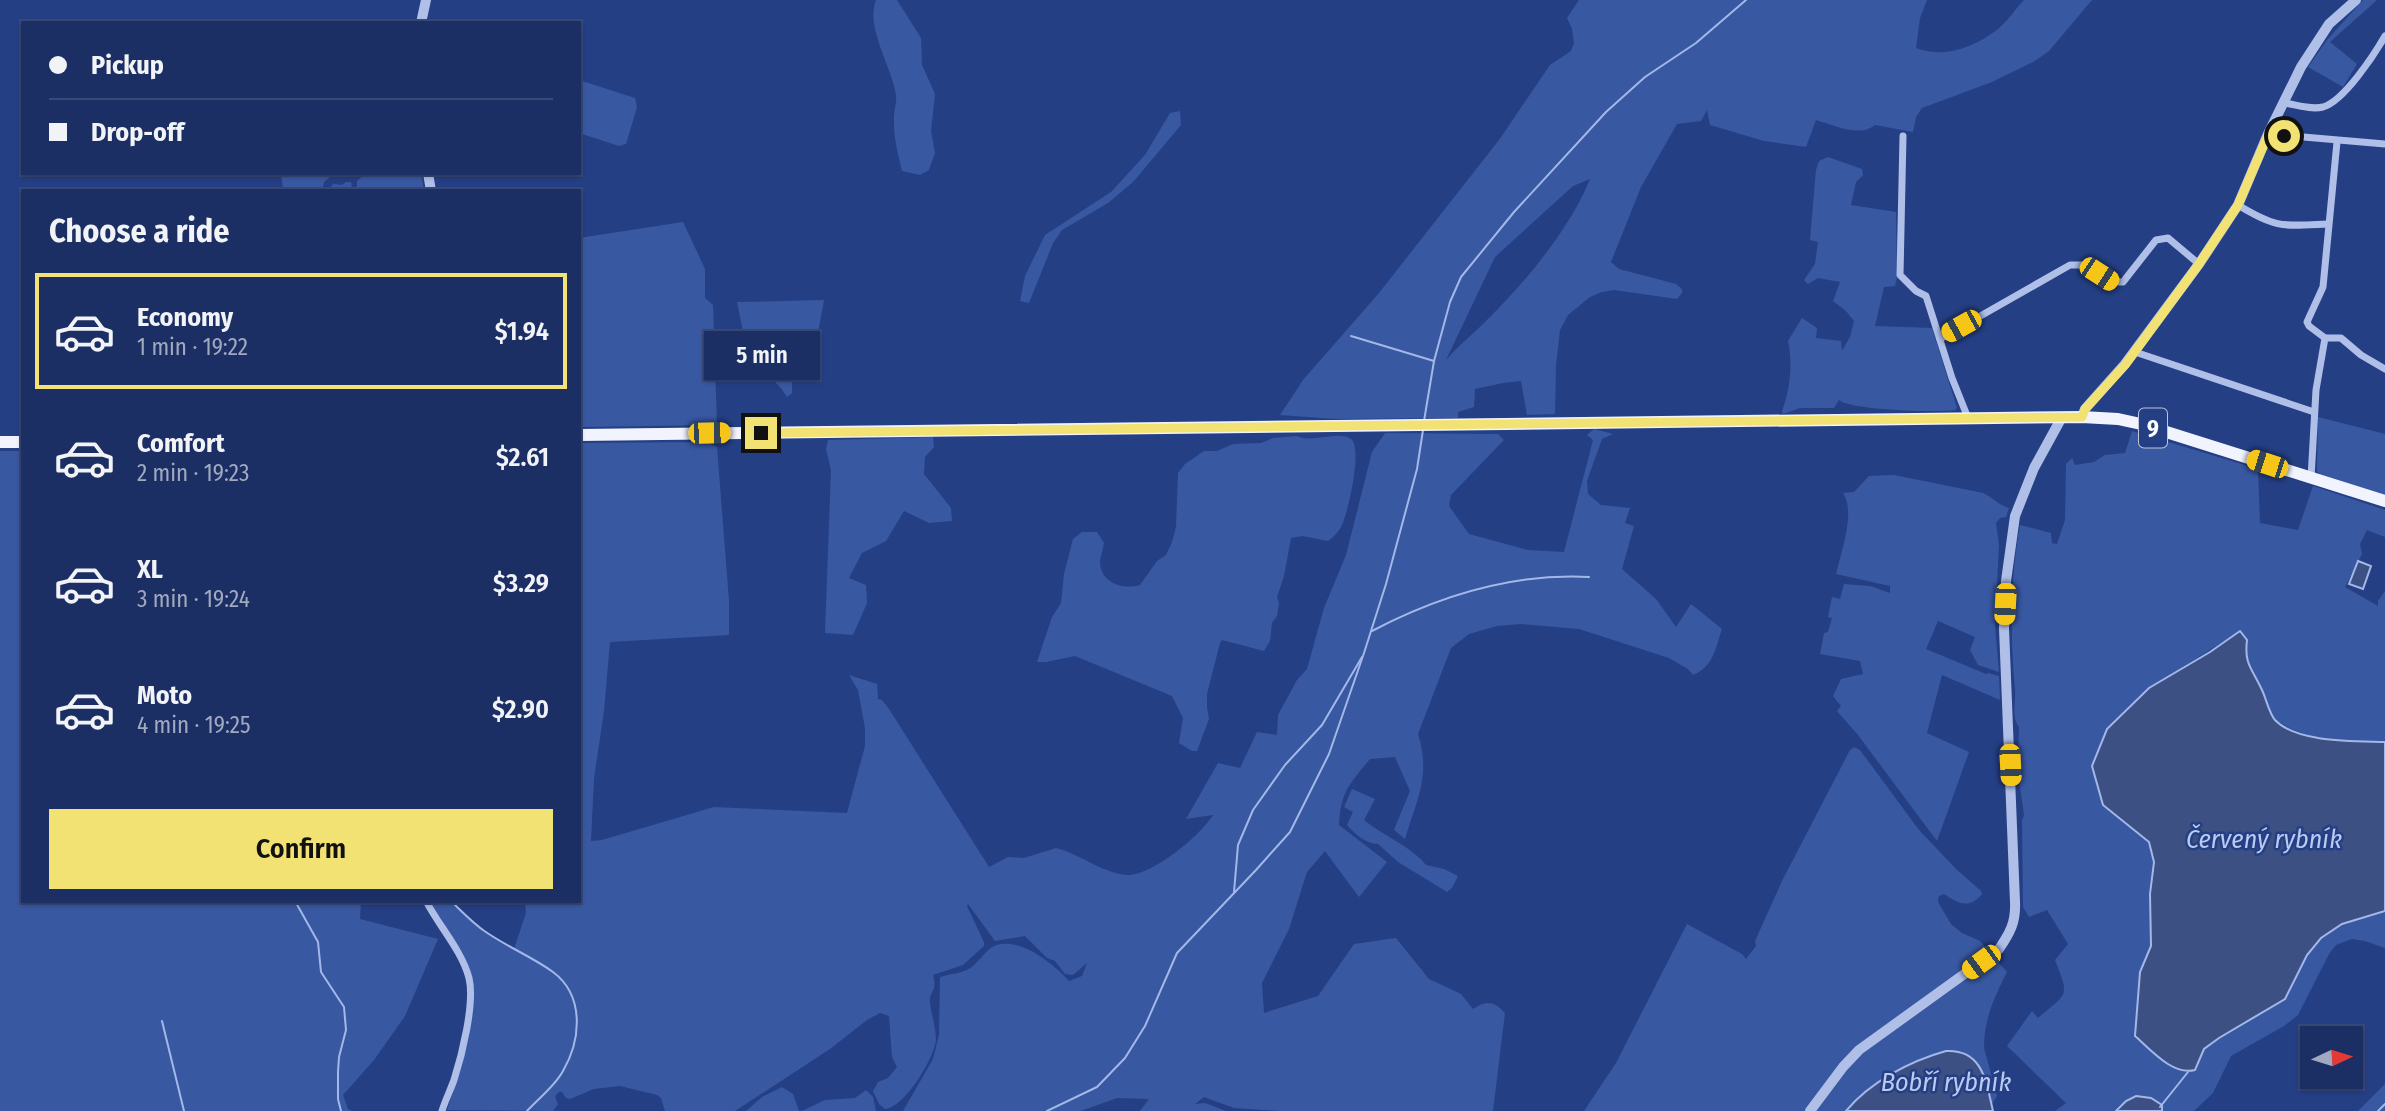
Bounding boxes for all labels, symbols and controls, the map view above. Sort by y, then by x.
text: Pickup [91,50,164,81]
text: Drop-off [91,117,184,148]
route start [2268,120,2300,152]
text: Choose a ride [49,212,230,250]
car [2076,254,2123,294]
icon: car [53,300,116,363]
text: Economy [137,302,233,333]
car [1938,307,1985,345]
text: $1.94 [495,316,549,347]
callout: 5 min [703,332,819,380]
text: 1 min · 19:22 [137,333,248,361]
text: 5 min [736,341,788,369]
road number: 9 [2139,408,2167,448]
route end [745,417,777,449]
car [688,422,731,444]
icon: car [53,426,116,489]
text: Comfort [137,428,225,459]
text: $2.61 [496,442,549,473]
car [2244,448,2291,480]
text: 2 min · 19:23 [137,459,249,487]
icon: car [53,552,116,615]
text: XL [137,554,163,585]
text: $3.29 [493,568,549,599]
car [1994,582,2017,626]
text: 3 min · 19:24 [137,585,250,613]
icon: car [53,678,116,741]
text: Moto [137,680,192,711]
text: $2.90 [492,694,549,725]
text: 4 min · 19:25 [137,711,251,739]
car [1999,743,2022,787]
button: Confirm [49,809,553,889]
water label: Červený rybník [2186,824,2342,855]
car [1958,941,2005,983]
north arrow [2300,1026,2362,1088]
map controls [2300,1026,2363,1089]
water label: Bobří rybník [1881,1067,2011,1098]

